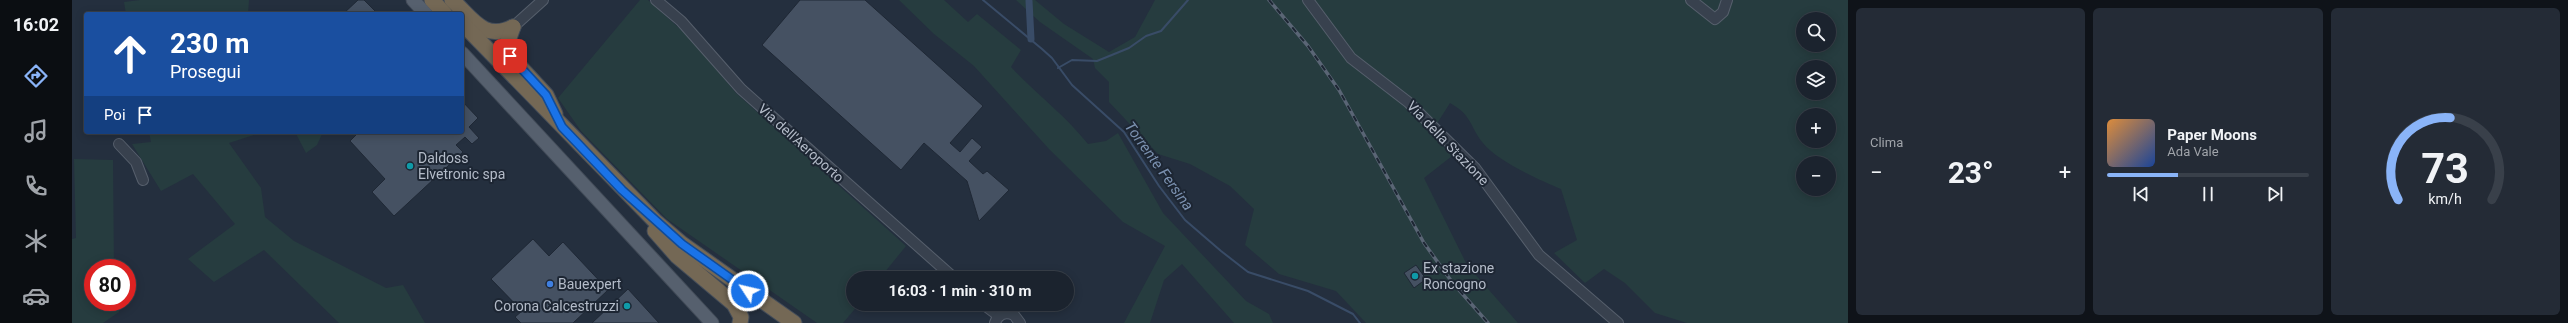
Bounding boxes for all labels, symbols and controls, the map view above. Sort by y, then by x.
map controls [1796,12,1836,196]
button: search [1796,12,1836,52]
text: 16:02 [13,14,59,35]
text: 230 m [170,27,249,60]
icon: ahead [104,28,156,80]
pin [493,39,527,73]
icon: arrive [499,45,521,67]
button: layers [1796,60,1836,100]
text: Prosegui [170,61,241,82]
icon: directions [22,62,50,90]
street label: Via della Stazione [1404,98,1492,188]
street label: Via dell'Aeroporto [755,100,847,186]
icon: arrive [134,104,156,126]
text: Poi [104,106,126,124]
button: + [1796,108,1836,148]
icon: music [22,117,50,145]
water label: Torrente Fersina [1121,118,1197,214]
text: Paper Moons [2167,126,2257,144]
text: Clima [1870,135,1903,150]
text: 73 [2421,143,2469,192]
text: Ada Vale [2167,144,2219,159]
place label: Daldoss Elvetronic spa [418,150,505,182]
text: 23° [1948,155,1994,190]
button: − [1796,156,1836,196]
text: − [1870,160,1883,185]
text: + [2059,160,2071,185]
marker: Daldoss Elvetronic spa [405,161,415,171]
icon: phone [22,172,50,200]
icon: previous [2130,183,2152,205]
icon: pause [2197,183,2219,205]
icon: next [2264,183,2286,205]
text: km/h [2429,190,2462,206]
icon: climate [22,227,50,255]
speed limit sign: 80 [84,259,136,311]
place label: Ex stazione Roncogno [1423,260,1494,292]
position arrow [727,270,769,312]
marker: Ex stazione Roncogno [1410,271,1420,281]
place label: Bauexpert [558,276,622,292]
marker: Bauexpert [545,279,555,289]
icon: car [22,282,50,310]
text: 16:03 · 1 min · 310 m [889,282,1031,300]
place label: Corona Calcestruzzi [494,298,619,314]
marker: Corona Calcestruzzi [622,301,632,311]

